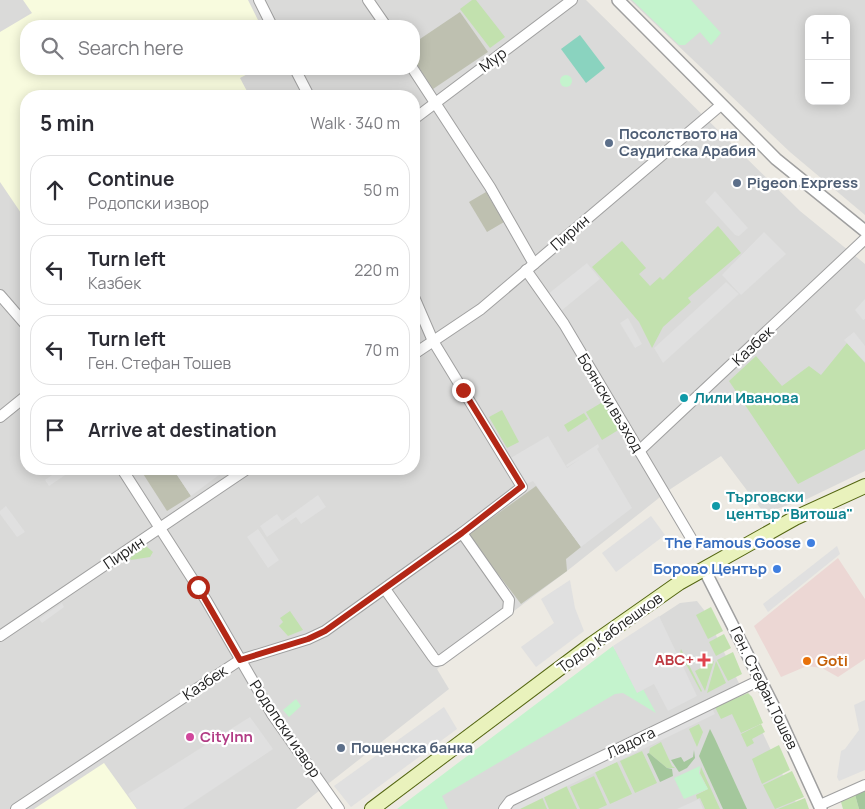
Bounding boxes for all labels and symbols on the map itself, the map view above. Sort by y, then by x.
street label: Мур [475,42,511,77]
place label: Посолството на Саудитска Арабия [619,123,756,161]
marker: Посолството на Саудитска Арабия [603,137,615,149]
place label: Pigeon Express [747,172,858,193]
marker: Pigeon Express [731,177,743,189]
street label: Пирин [546,210,594,255]
street label: Казбек [727,321,778,370]
street label: Боянски възход [573,349,648,456]
route end [452,379,475,402]
place label: Лили Иванова [694,387,799,408]
marker: Лили Иванова [678,392,690,404]
place label: Търговски център "Витоша" [726,486,853,524]
marker: Търговски център "Витоша" [710,500,722,512]
street label: Пирин [99,531,148,574]
place label: The Famous Goose [665,532,801,553]
marker: The Famous Goose [805,537,817,549]
place label: Борово Център [653,558,767,579]
marker: Борово Център [771,563,783,575]
route start [187,576,210,599]
street label: Тодор Каблешков [553,587,667,678]
street label: Ген. Стефан Тошев [726,623,803,753]
place label: ABC+ [655,649,694,670]
place label: Goti [817,650,848,671]
marker: ABC+ [698,654,710,666]
marker: Goti [801,655,813,667]
street label: Казбек [178,660,232,705]
street label: Родопски извор [245,676,326,782]
street label: Ладога [603,722,659,763]
place label: CityInn [200,726,253,747]
marker: CityInn [184,731,196,743]
place label: Пощенска банка [351,737,473,758]
marker: Пощенска банка [335,742,347,754]

